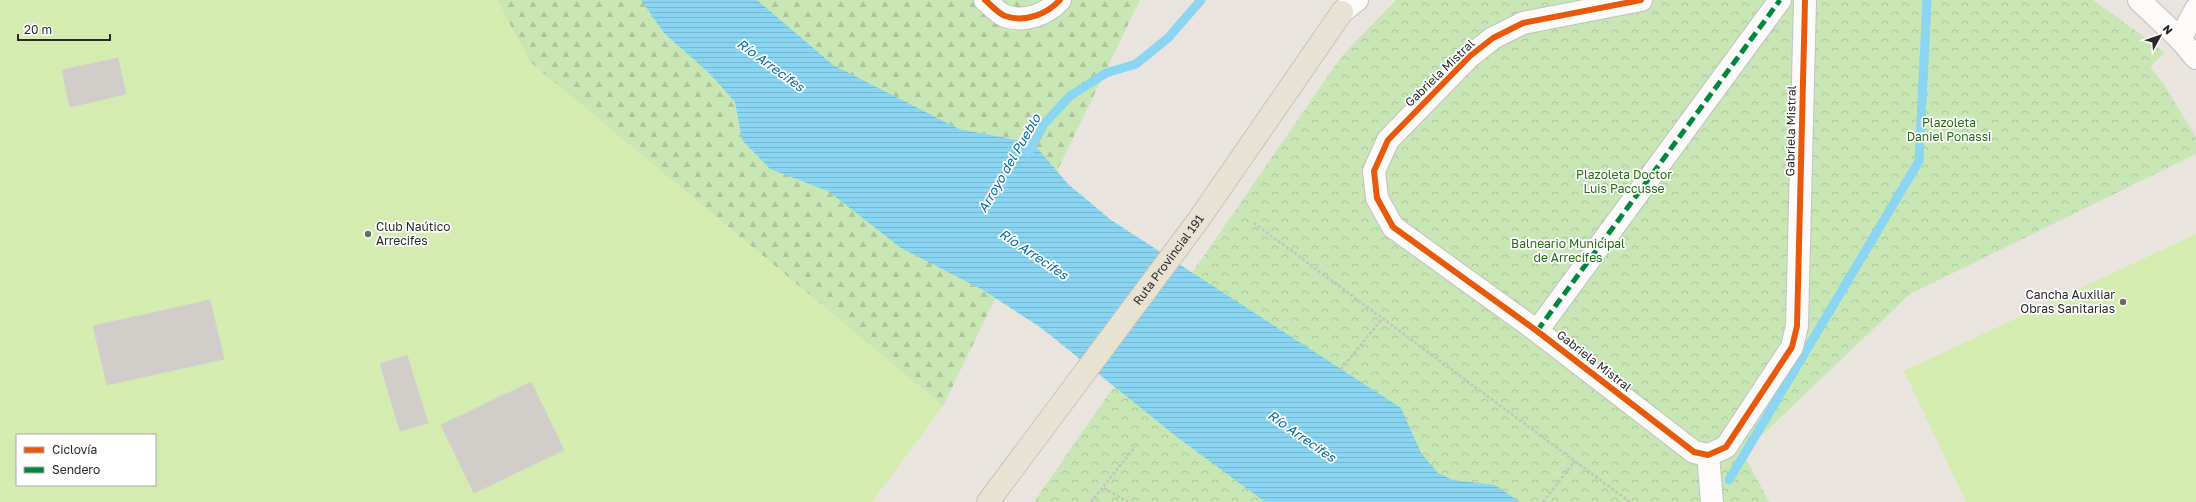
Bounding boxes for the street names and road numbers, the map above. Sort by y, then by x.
street label: Gabriela Mistral [1402,36,1478,110]
street label: Gabriela Mistral [1782,85,1799,177]
street label: Ruta Provincial 191 [1130,212,1207,308]
street label: Gabriela Mistral [1554,327,1635,395]

